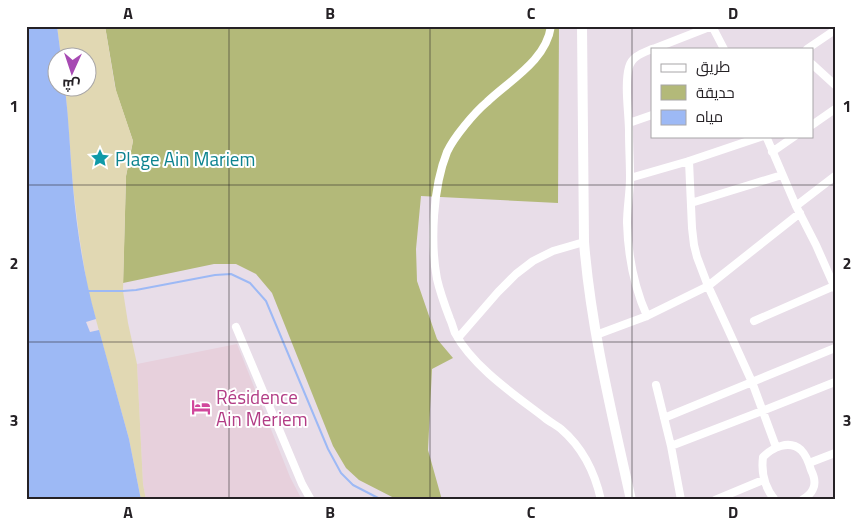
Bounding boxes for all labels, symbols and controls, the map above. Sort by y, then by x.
text: A [123,1,133,25]
text: B [325,1,335,25]
text: C [527,1,536,25]
text: D [728,1,738,25]
north arrow [48,48,98,98]
legend [651,48,814,138]
text: طريق [696,55,730,78]
text: ش [62,75,81,96]
text: حديقة [696,81,735,104]
text: 1 [10,94,18,118]
text: 1 [843,94,851,118]
text: مياه [696,105,723,128]
place label: Plage Ain Mariem [115,144,255,173]
place icon: Plage Ain Mariem [89,147,111,169]
text: 2 [10,251,18,275]
text: 2 [843,251,851,275]
place label: Résidence Ain Meriem [216,382,308,433]
hotel icon: Résidence Ain Meriem [190,396,212,418]
text: 3 [10,408,18,432]
text: 3 [843,408,851,432]
text: A [123,500,133,524]
text: B [325,500,335,524]
text: C [527,500,536,524]
text: D [728,500,738,524]

